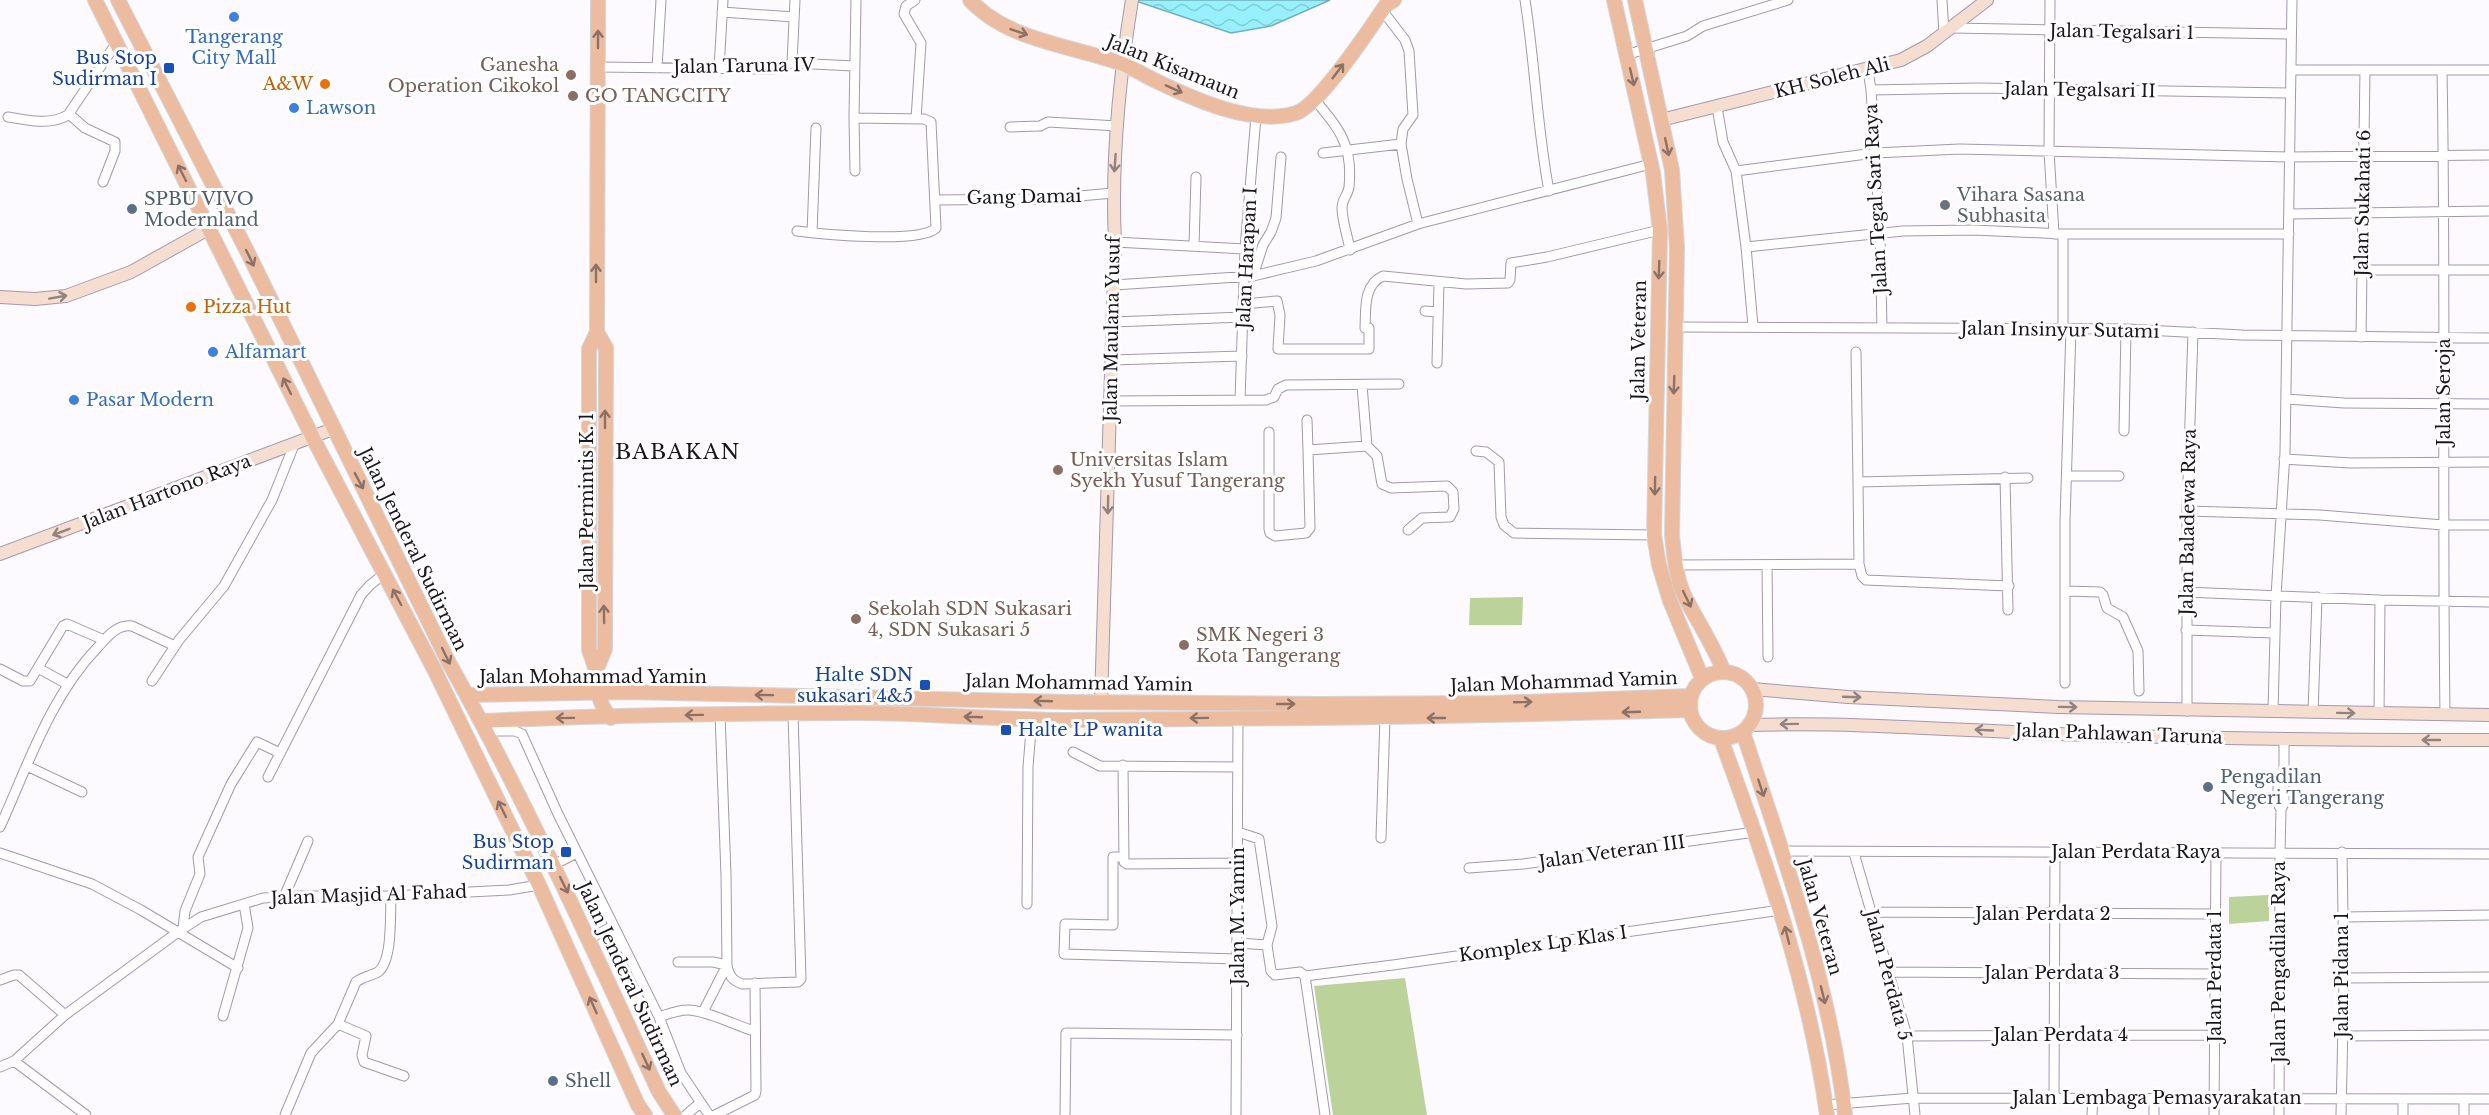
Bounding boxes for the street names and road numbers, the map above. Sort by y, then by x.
street label: Jalan Tegalsari 1 [2047,20,2195,44]
street label: Jalan Kisamaun [1101,29,1243,104]
street label: KH Soleh Ali [1772,53,1892,103]
street label: Jalan Taruna IV [671,54,816,78]
street label: Jalan Tegalsari II [2002,78,2156,102]
street label: Jalan Tegal Sari Raya [1860,103,1892,297]
street label: Jalan Sukahati 6 [2351,129,2375,279]
street label: Gang Damai [966,185,1082,209]
street label: Jalan Harapan I [1232,186,1262,332]
street label: Jalan Maulana Yusuf [1099,233,1125,424]
street label: Jalan Veteran [1627,280,1651,402]
street label: Jalan Insinyur Sutami [1958,317,2160,343]
street label: Jalan Seroja [2433,338,2455,448]
street label: Jalan Permintis K. 1 [576,413,598,591]
street label: Jalan Baladewa Raya [2175,428,2201,618]
street label: Jalan Jenderal Sudirman [353,442,472,654]
street label: Jalan Hartono Raya [78,450,254,535]
street label: Jalan Mohammad Yamin [477,666,707,688]
street label: Jalan Mohammad Yamin [1448,667,1678,697]
street label: Jalan Mohammad Yamin [963,670,1193,696]
street label: Jalan Pahlawan Taruna [2013,719,2223,749]
street label: Jalan Veteran III [1535,831,1687,873]
street label: Jalan Perdata Raya [2049,841,2221,863]
street label: Jalan M. Yamin [1227,847,1249,987]
street label: Jalan Veteran [1792,854,1847,978]
street label: Jalan Pengadilan Raya [2268,861,2290,1065]
street label: Jalan Jenderal Sudirman [572,876,687,1090]
street label: Jalan Masjid Al Fahad [268,881,468,909]
street label: Jalan Perdata 2 [1973,903,2111,925]
street label: Jalan Perdata 5 [1859,905,1916,1043]
street label: Jalan Perdata 1 [2204,910,2226,1044]
street label: Jalan Pidana 1 [2331,912,2353,1040]
street label: Komplex Lp Klas I [1457,921,1629,967]
street label: Jalan Perdata 3 [1982,962,2120,984]
street label: Jalan Perdata 4 [1992,1024,2128,1046]
street label: Jalan Lembaga Pemasyarakatan [2010,1087,2302,1109]

